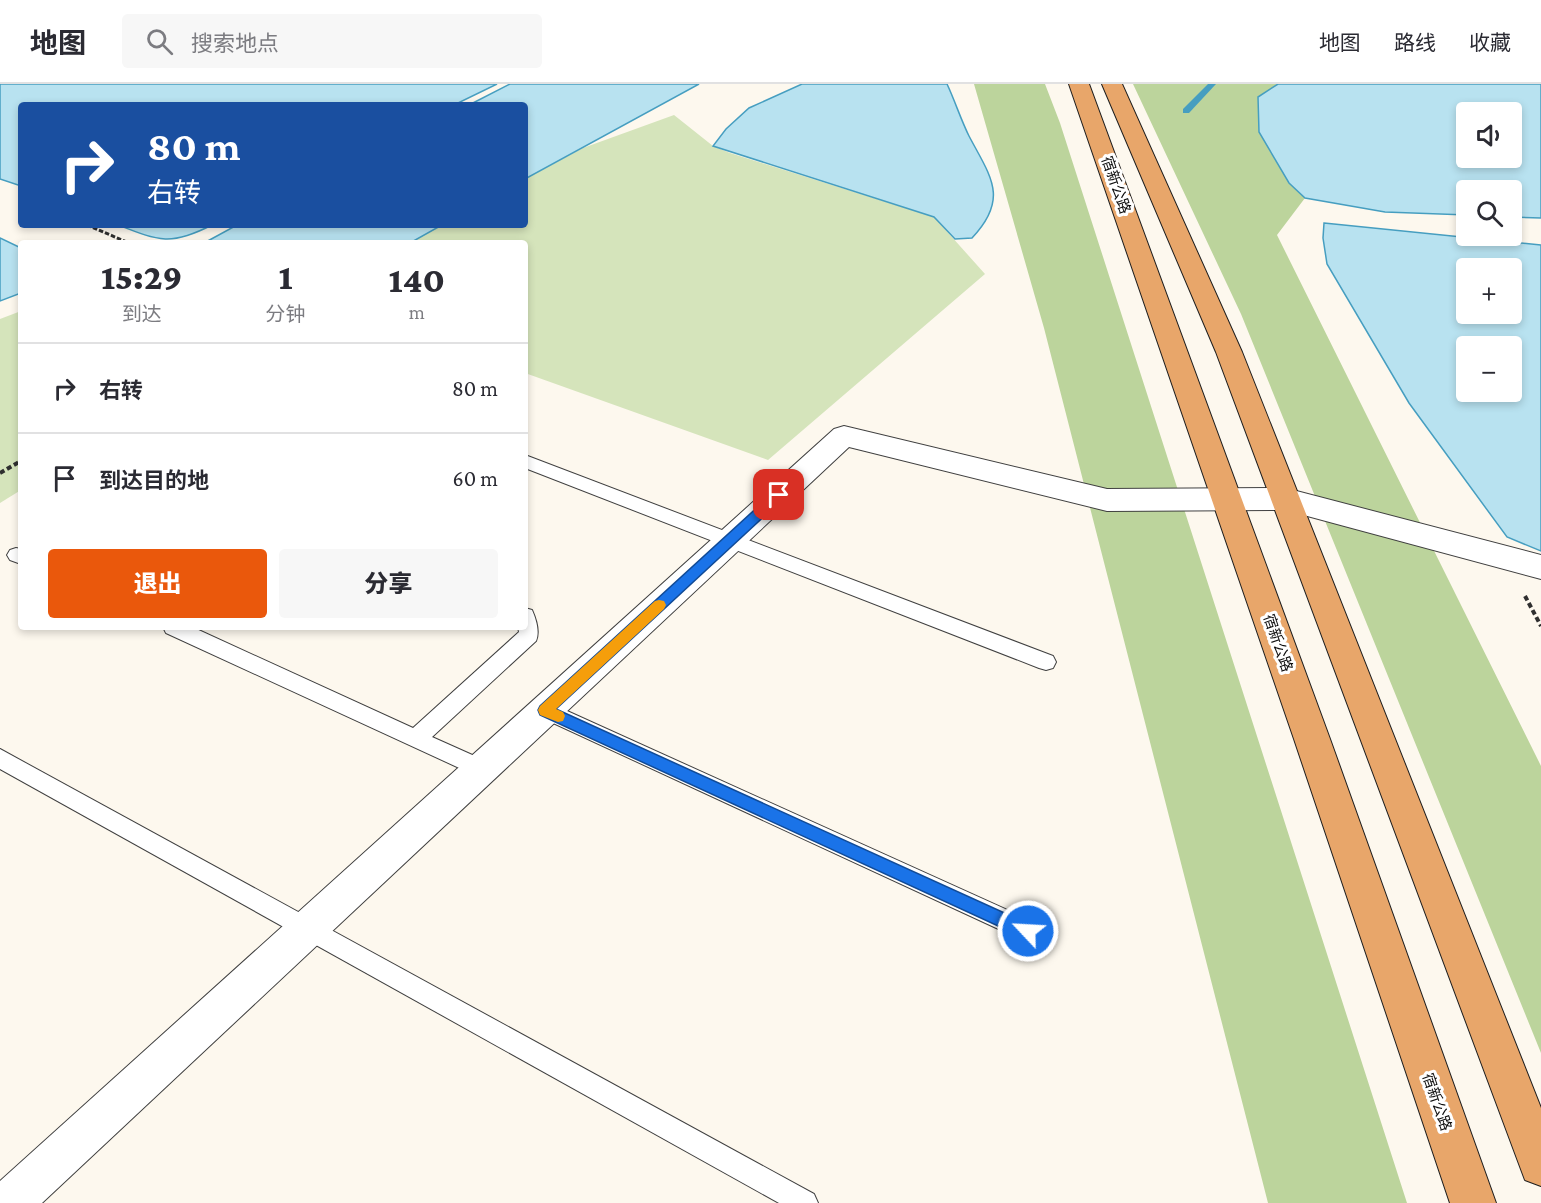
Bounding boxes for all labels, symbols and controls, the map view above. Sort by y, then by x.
search box [122,14,542,68]
icon: search [143,25,176,58]
text: 地图 [30,28,86,59]
text: 搜索地点 [191,31,279,56]
text: 地图 [1319,31,1361,55]
text: 路线 [1394,31,1436,55]
text: 收藏 [1469,31,1511,55]
map controls [1456,102,1522,402]
button: sound [1456,102,1522,168]
text: 80 m [147,122,241,169]
icon: right [48,126,126,204]
street label: 宿新公路 [1099,154,1133,216]
text: 右转 [147,178,201,208]
button: search [1456,180,1522,246]
text: 15:29 [101,257,183,297]
text: 1 [279,257,293,297]
button: + [1456,258,1522,324]
text: 140 [389,260,445,300]
text: m [409,301,425,323]
text: 到达 [122,303,162,325]
text: 分钟 [266,303,306,325]
button: − [1456,336,1522,402]
icon: right [48,372,81,405]
text: 80 m [452,376,498,401]
text: 右转 [99,378,143,403]
icon: arrive [48,462,81,495]
text: 60 m [453,466,498,491]
text: 到达目的地 [99,468,209,493]
pin [753,469,804,520]
icon: arrive [762,478,795,511]
button: 退出 [48,549,267,618]
button: 分享 [279,549,498,618]
street label: 宿新公路 [1261,612,1295,674]
position arrow [996,899,1060,963]
street label: 宿新公路 [1420,1071,1454,1133]

